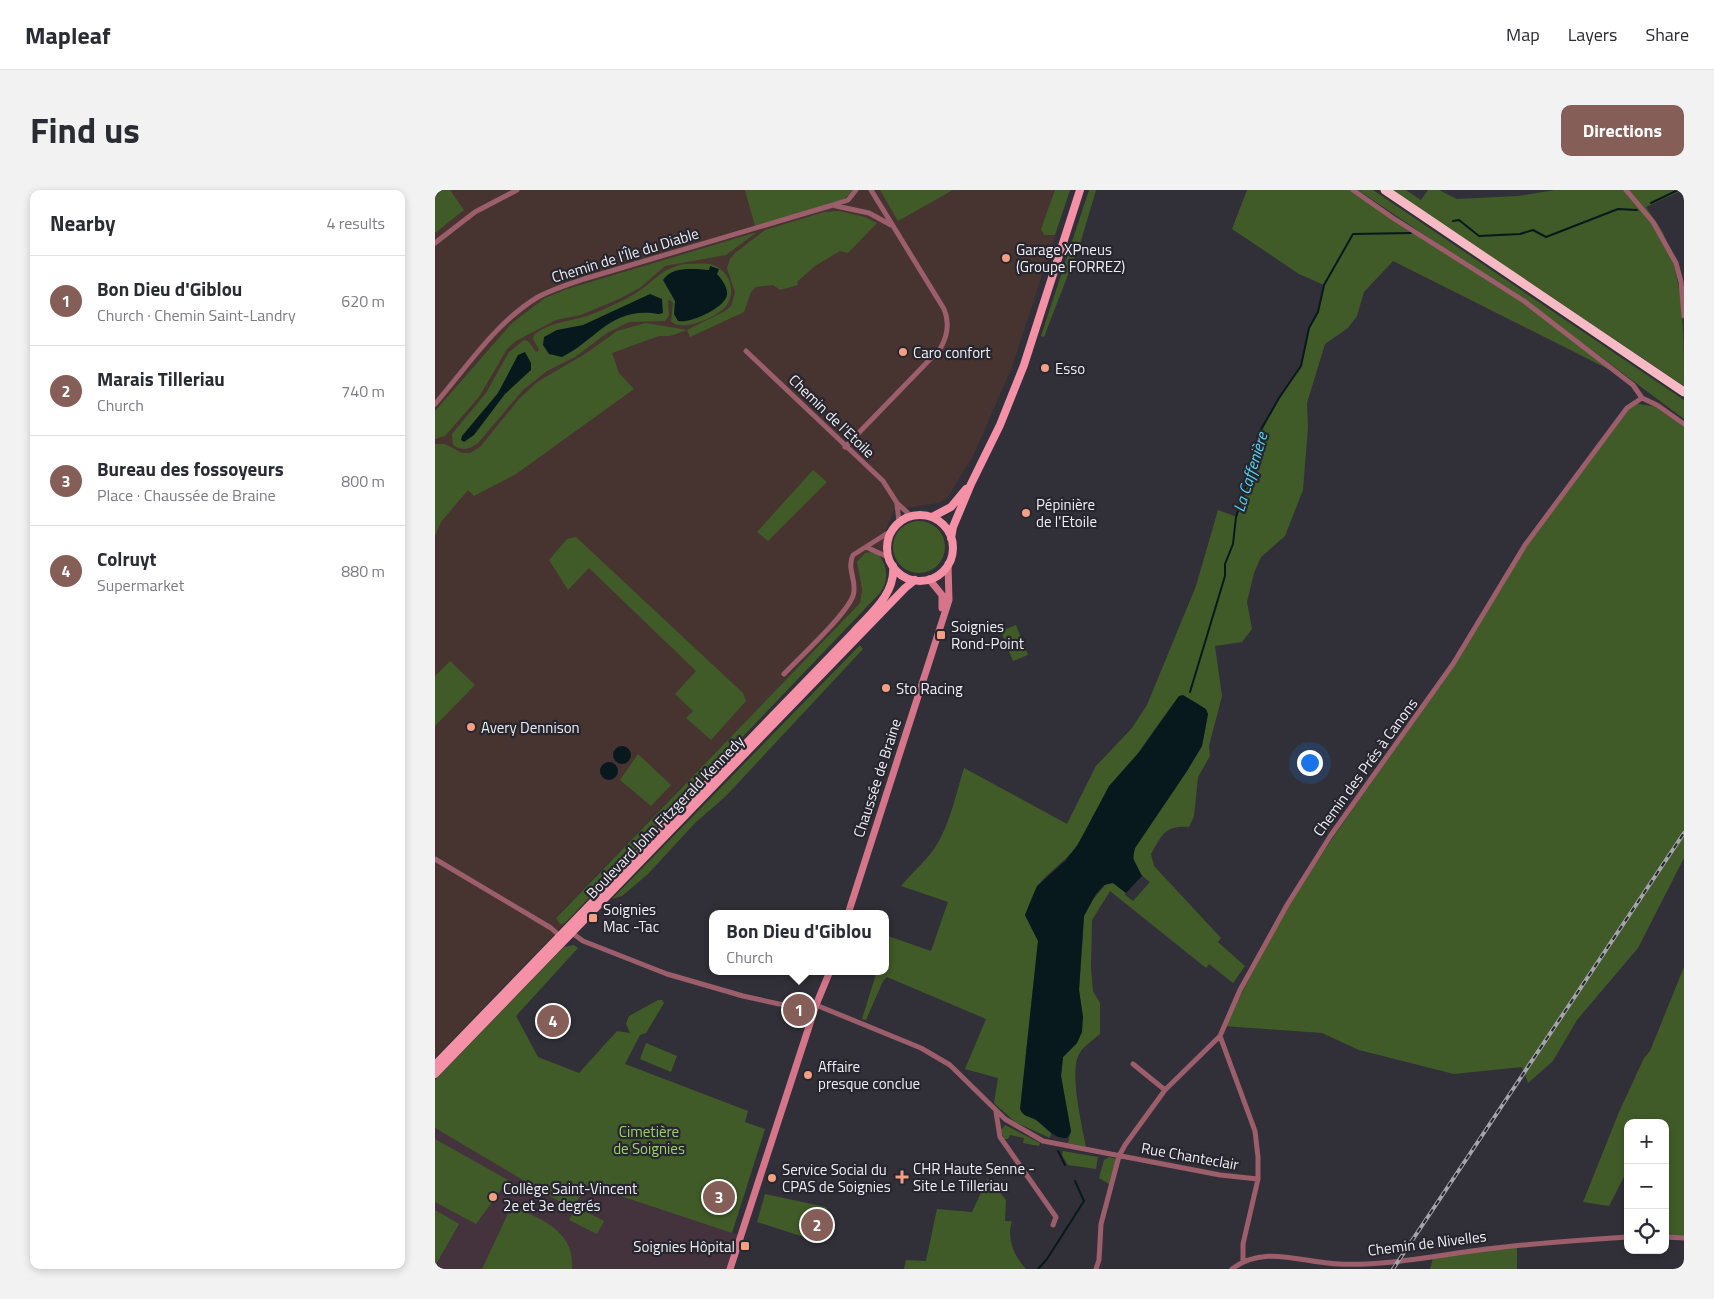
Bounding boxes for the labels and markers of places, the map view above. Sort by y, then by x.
place label: Garage XPneus (Groupe FORREZ) [1016,238,1125,278]
marker: Garage XPneus (Groupe FORREZ) [1000,252,1012,264]
place label: Caro confort [913,341,991,364]
marker: Caro confort [897,346,909,358]
place label: Esso [1055,357,1085,380]
marker: Esso [1039,362,1051,374]
place label: Pépinière de l'Etoile [1036,493,1097,533]
marker: Pépinière de l'Etoile [1020,507,1032,519]
place label: Soignies Rond-Point [951,615,1025,655]
marker: Soignies Rond-Point [935,629,947,641]
place label: Sto Racing [896,677,963,700]
marker: Sto Racing [880,682,892,694]
place label: Avery Dennison [481,716,580,739]
marker: Avery Dennison [465,721,477,733]
place label: Soignies Mac -Tac [603,898,659,938]
marker: Soignies Mac -Tac [587,912,599,924]
pin: 1 [783,991,815,1029]
pin: 4 [537,1002,569,1040]
place label: Affaire presque conclue [818,1055,920,1095]
marker: Affaire presque conclue [802,1069,814,1081]
place label: CHR Haute Senne - Site Le Tilleriau [913,1157,1035,1197]
place label: Service Social du CPAS de Soignies [782,1158,891,1198]
marker: CHR Haute Senne - Site Le Tilleriau [895,1170,909,1184]
marker: Service Social du CPAS de Soignies [766,1172,778,1184]
place label: Collège Saint-Vincent 2e et 3e degrés [503,1177,638,1217]
pin: 3 [703,1178,735,1216]
marker: Collège Saint-Vincent 2e et 3e degrés [487,1191,499,1203]
pin: 2 [801,1206,833,1244]
place label: Soignies Hôpital [633,1235,735,1258]
marker: Soignies Hôpital [739,1240,751,1252]

